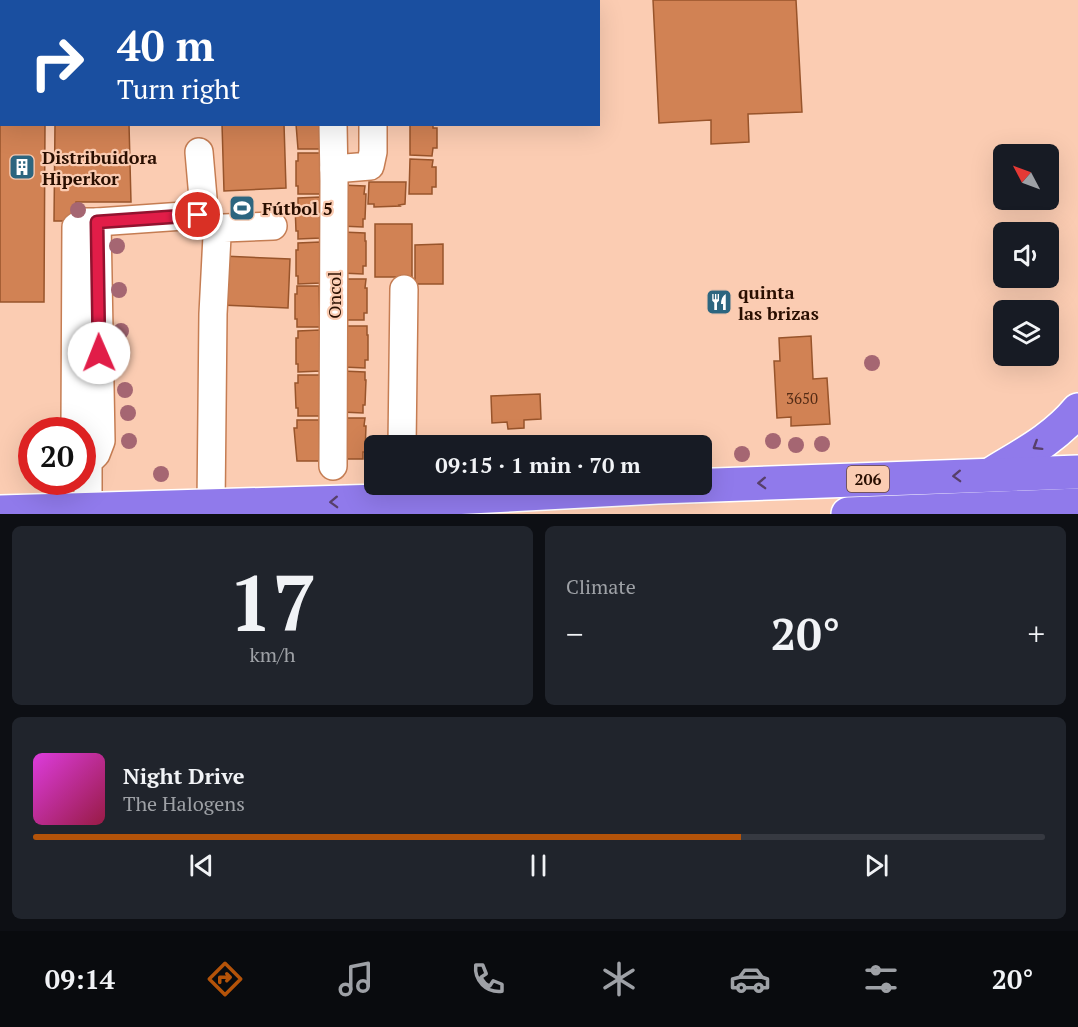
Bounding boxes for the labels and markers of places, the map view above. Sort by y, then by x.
place label: Distribuidora Hiperkor [42,145,157,190]
building icon: Distribuidora Hiperkor [7,152,37,182]
pin [172,189,223,240]
sports icon: Fútbol 5 [227,193,257,223]
place label: Fútbol 5 [262,196,333,220]
place label: quinta las brizas [738,280,819,325]
restaurant icon: quinta las brizas [704,287,734,317]

